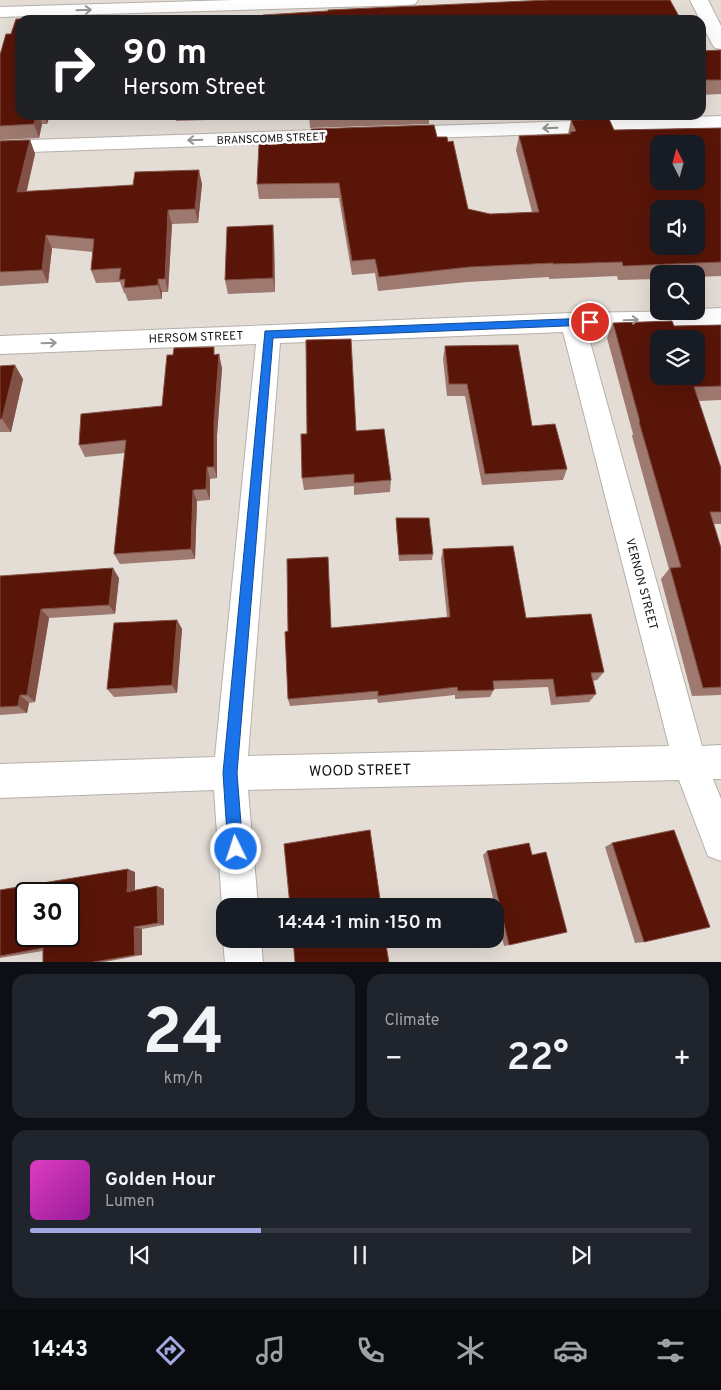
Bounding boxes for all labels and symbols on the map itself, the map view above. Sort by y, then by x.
one-way arrow [75,5,91,14]
one-way arrow [542,123,558,133]
street label: BRANSCOMB STREET [216,130,326,148]
one-way arrow [187,135,204,145]
north arrow [650,135,705,190]
pin [569,301,611,343]
one-way arrow [622,315,639,325]
street label: HERSOM STREET [148,328,244,348]
one-way arrow [40,338,56,348]
street label: VERNON STREET [621,537,661,632]
street label: WOOD STREET [309,761,411,782]
position arrow [209,822,261,874]
speed limit sign: 30 [15,882,80,947]

